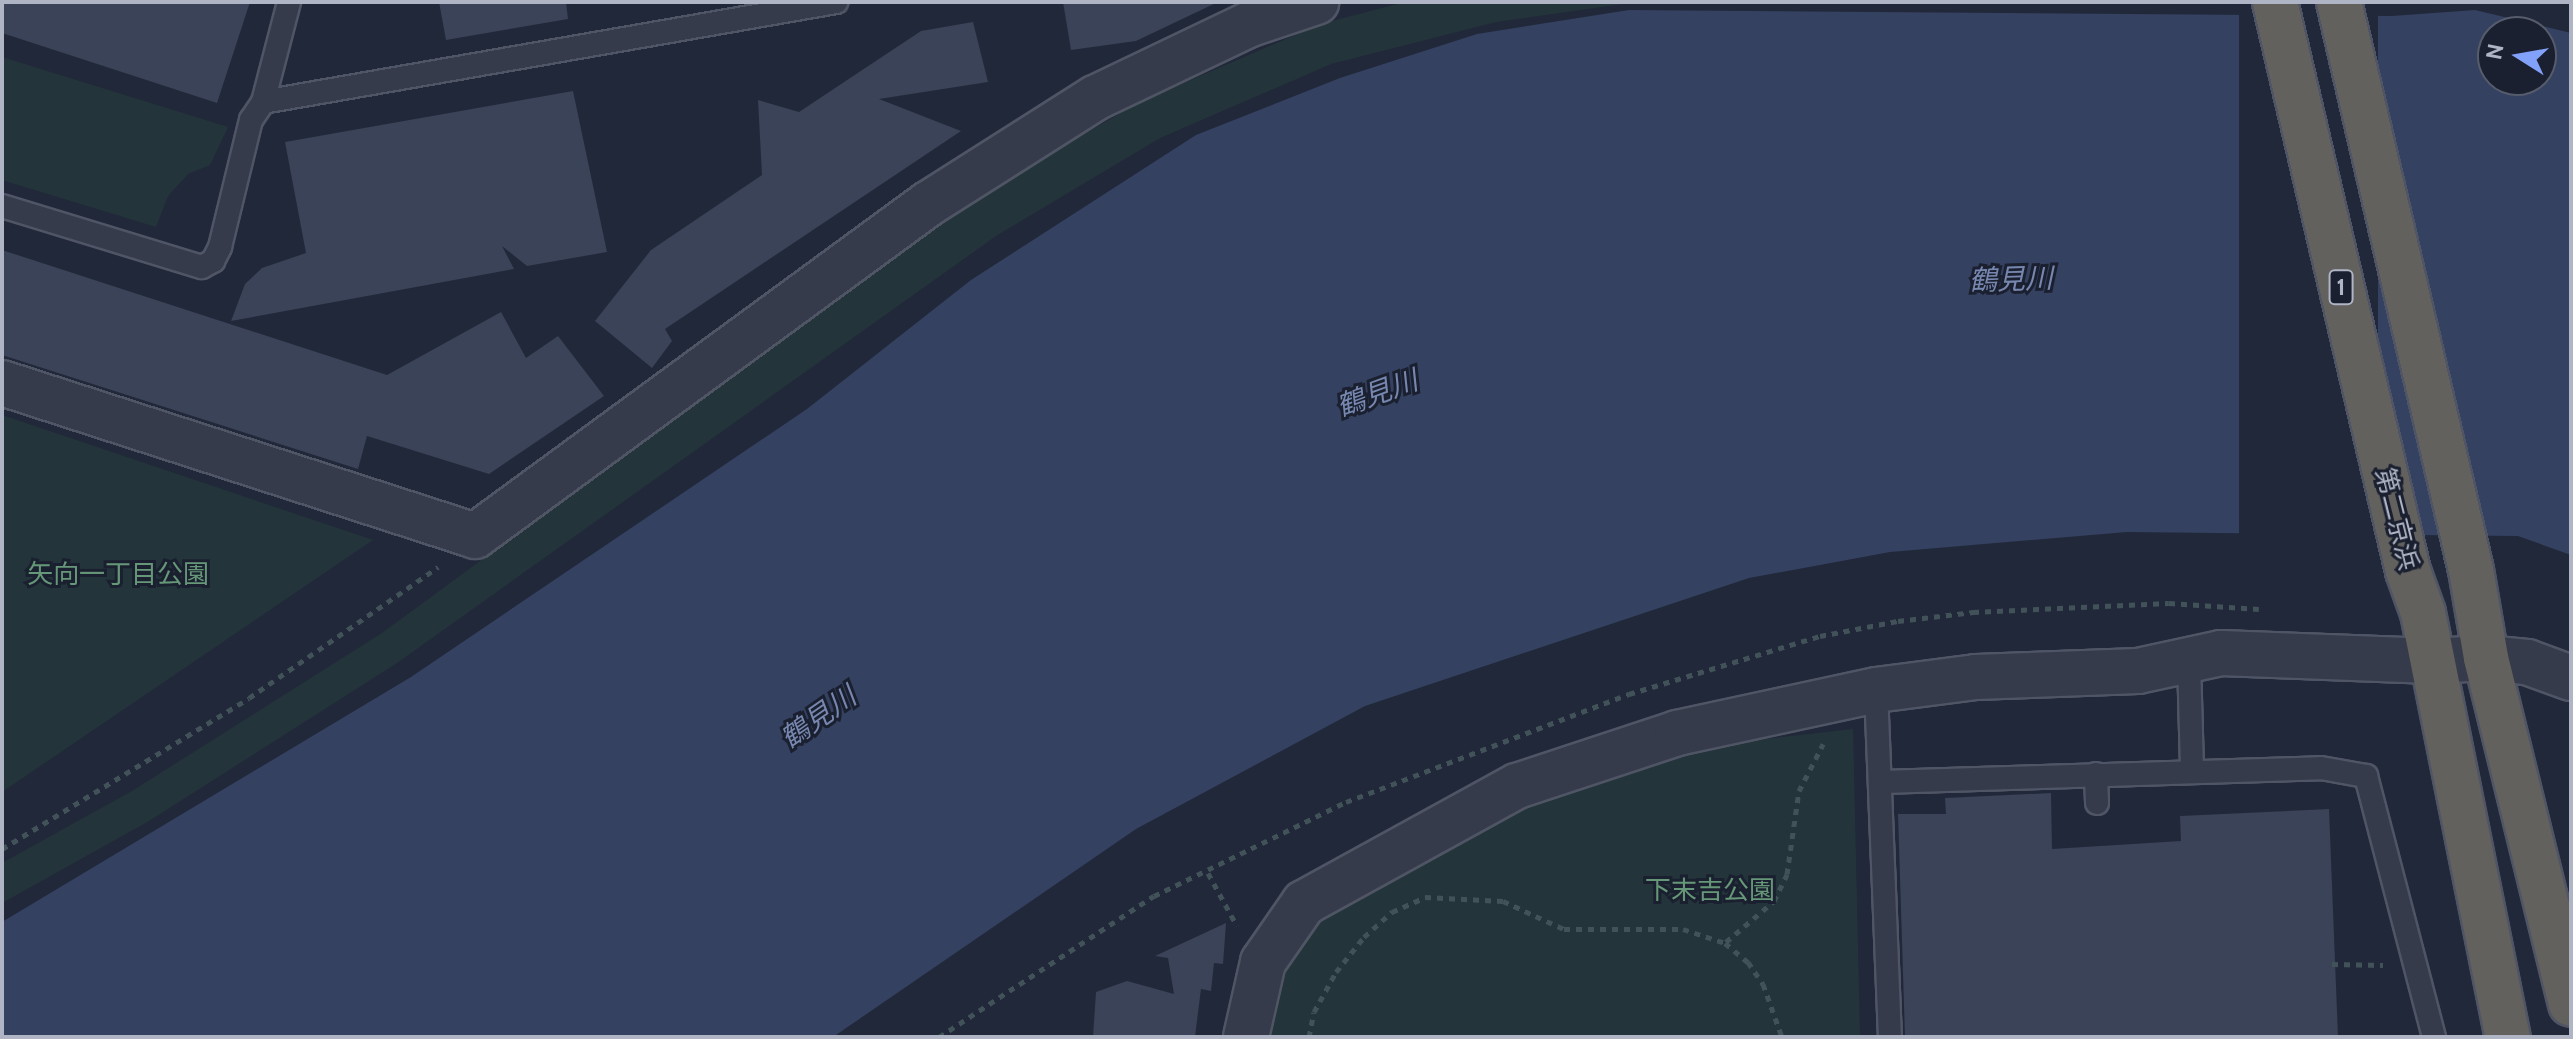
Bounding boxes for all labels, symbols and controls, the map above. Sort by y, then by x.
north arrow [2477,16,2557,96]
text: N [2480,41,2510,62]
water label: 鶴見川 [1968,261,2054,297]
road number: 1 [2327,267,2355,307]
water label: 鶴見川 [1332,363,1422,423]
street label: 第二京浜 [2368,465,2424,573]
park label: 矢向一丁目公園 [27,559,209,591]
water label: 鶴見川 [774,679,862,755]
park label: 下末吉公園 [1645,875,1775,907]

